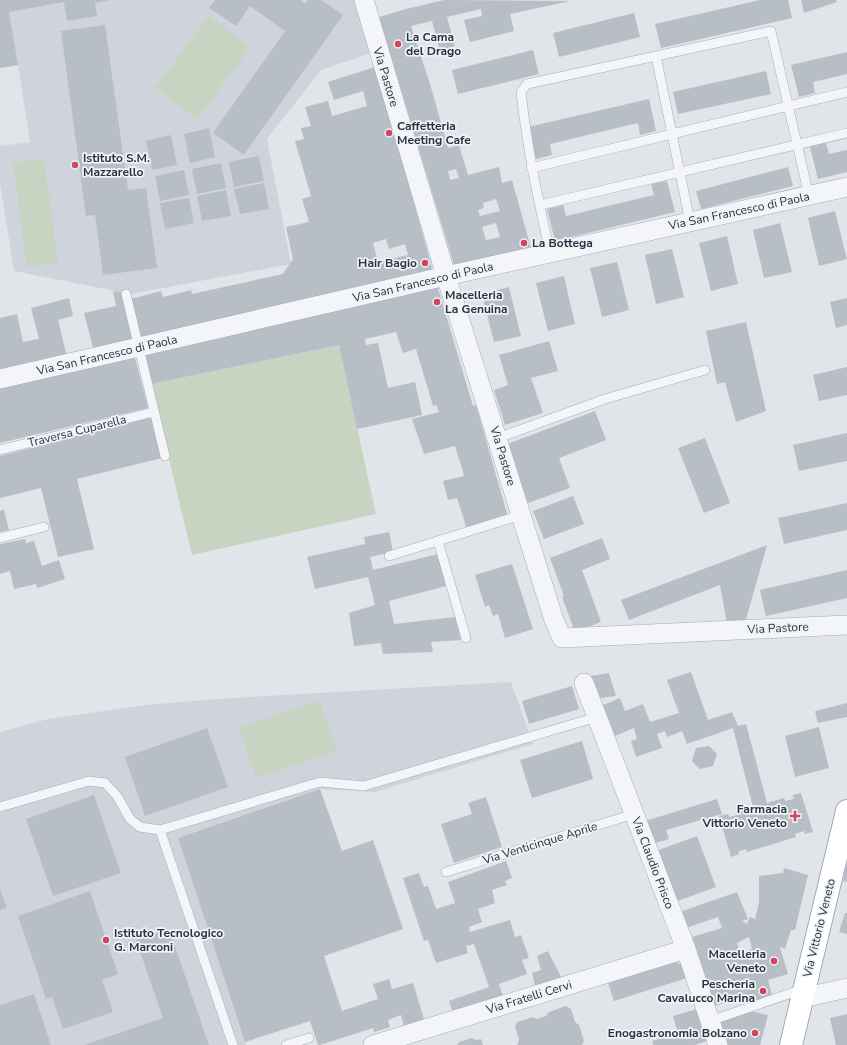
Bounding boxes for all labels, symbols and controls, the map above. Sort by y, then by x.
place label: La Cama del Drago [406,29,461,59]
marker: La Cama del Drago [393,39,403,49]
street label: Via Pastore [369,44,403,109]
place label: Caffetteria Meeting Cafe [397,118,471,148]
marker: Caffetteria Meeting Cafe [384,128,394,138]
place label: Istituto S.M. Mazzarello [83,150,150,180]
marker: Istituto S.M. Mazzarello [70,160,80,170]
street label: Via San Francesco di Paola [666,188,811,234]
place label: La Bottega [532,235,593,251]
marker: La Bottega [519,238,529,248]
place label: Hair Bagio [358,255,417,271]
street label: Via San Francesco di Paola [350,258,495,306]
marker: Hair Bagio [420,258,430,268]
place label: Macelleria La Genuina [445,287,508,317]
marker: Macelleria La Genuina [432,297,442,307]
street label: Via San Francesco di Paola [34,331,179,379]
street label: Traversa Cuparella [26,411,128,451]
street label: Via Pastore [486,423,520,488]
street label: Via Pastore [746,618,809,638]
place label: Farmacia Vittorio Veneto [701,801,787,831]
marker: Farmacia Vittorio Veneto [790,811,800,821]
street label: Via Claudio Prisco [628,814,678,912]
street label: Via Venticinque Aprile [480,818,599,868]
street label: Via Vittorio Veneto [799,877,839,980]
place label: Istituto Tecnologico G. Marconi [114,925,223,955]
marker: Istituto Tecnologico G. Marconi [101,935,111,945]
place label: Macelleria Veneto [709,946,766,976]
marker: Macelleria Veneto [769,956,779,966]
street label: Via Fratelli Cervi [483,976,574,1018]
place label: Pescheria Cavalucco Marina [657,976,755,1006]
marker: Pescheria Cavalucco Marina [758,986,768,996]
place label: Enogastronomia Bolzano [608,1025,747,1041]
marker: Enogastronomia Bolzano [750,1028,760,1038]

